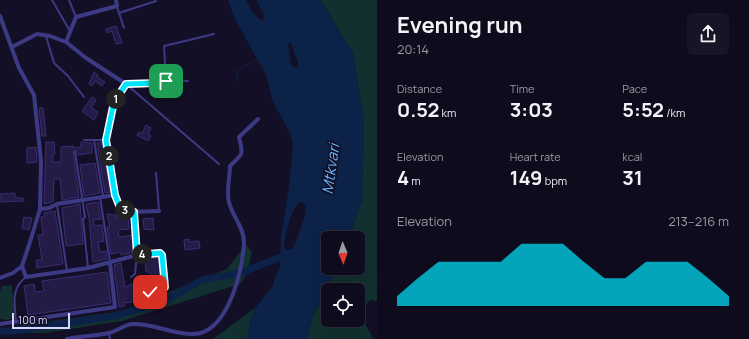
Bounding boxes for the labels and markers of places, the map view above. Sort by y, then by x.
pin [149,64,183,98]
pin: 1 [106,89,126,109]
pin: 2 [99,146,119,166]
pin: 3 [115,200,135,220]
pin: 4 [132,244,152,264]
pin [133,275,167,309]

